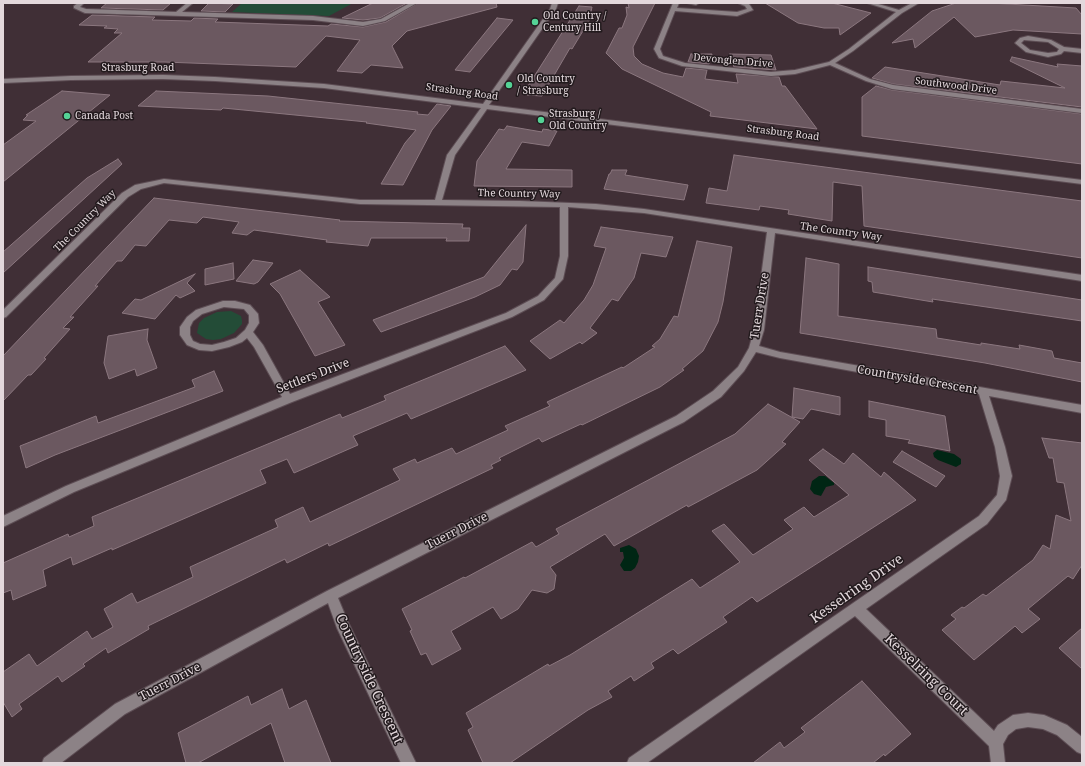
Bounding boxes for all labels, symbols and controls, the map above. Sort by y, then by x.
place label: Old Country / Century Hill [543,10,606,34]
marker: Old Country / Century Hill [530,17,540,27]
street label: Devonglen Drive [693,52,773,70]
street label: Strasburg Road [102,62,174,74]
place label: Old Country / Strasburg [517,73,575,96]
street label: Southwood Drive [914,75,998,97]
marker: Old Country / Strasburg [504,80,514,90]
street label: Strasburg Road [425,81,499,103]
place label: Strasburg / Old Country [549,108,607,132]
place label: Canada Post [75,110,133,122]
marker: Canada Post [62,111,72,121]
marker: Strasburg / Old Country [536,115,546,125]
street label: Strasburg Road [746,123,820,143]
street label: The Country Way [478,187,560,201]
street label: The Country Way [52,188,118,254]
street label: The Country Way [799,220,883,244]
street label: Tuerr Drive [748,272,772,340]
street label: Settlers Drive [274,355,352,397]
street label: Countryside Crescent [856,362,978,398]
street label: Tuerr Drive [424,509,490,553]
street label: Kesselring Drive [807,551,907,627]
street label: Countryside Crescent [331,611,407,747]
street label: Kesselring Court [881,631,971,719]
street label: Tuerr Drive [137,660,203,704]

